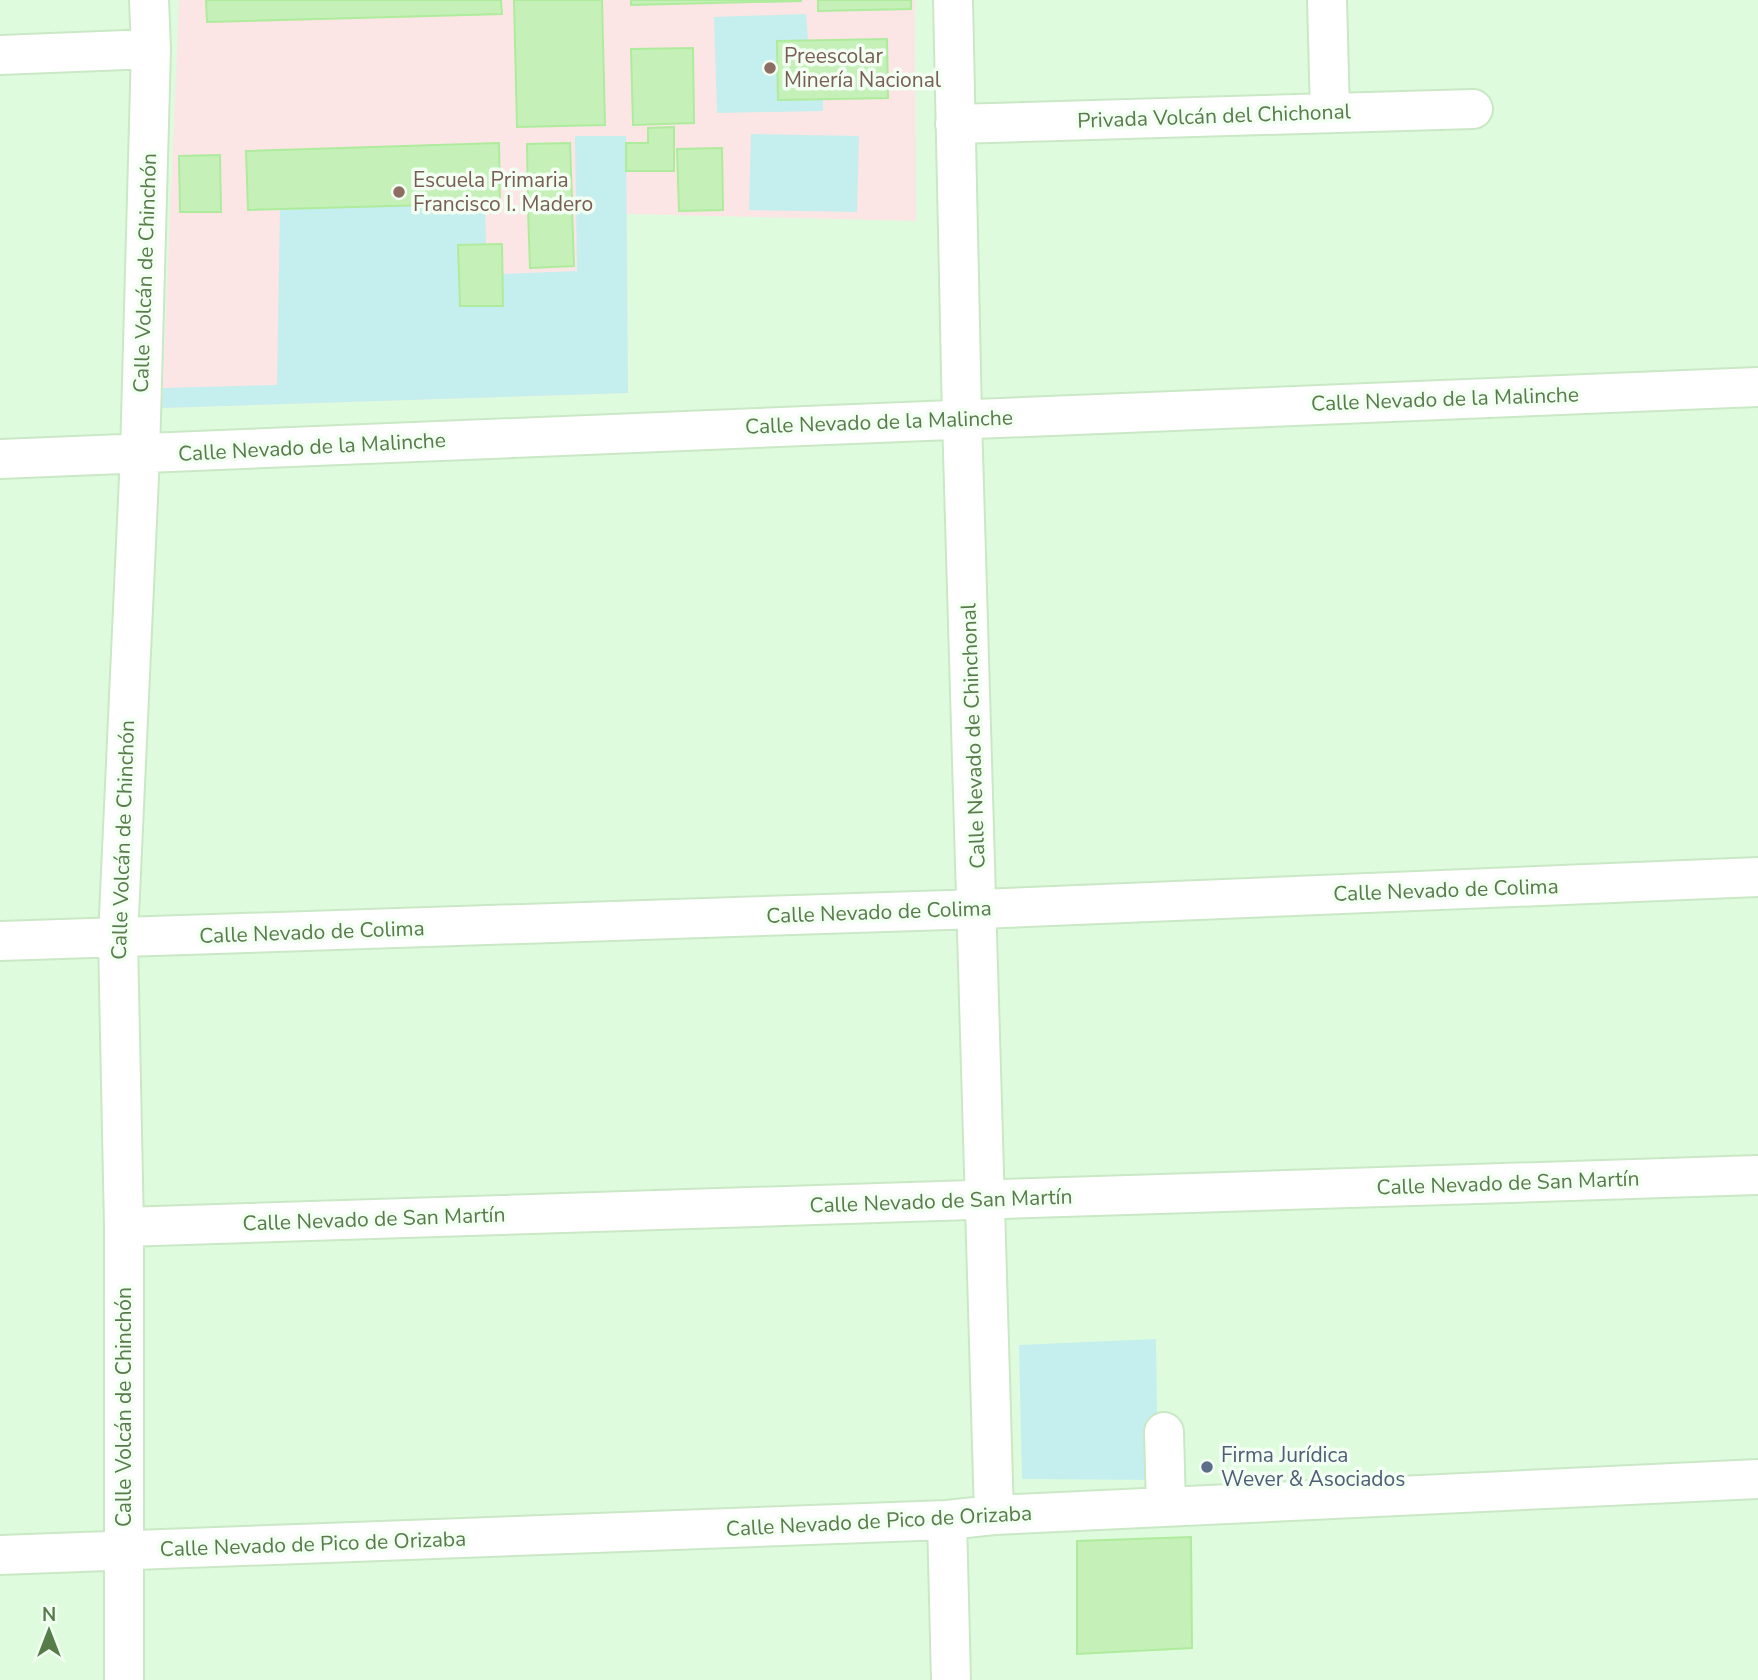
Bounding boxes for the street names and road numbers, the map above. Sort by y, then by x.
street label: Privada Volcán del Chichonal [1077,97,1352,135]
street label: Calle Volcán de Chinchón [127,153,163,393]
street label: Calle Nevado de la Malinche [1311,380,1579,418]
street label: Calle Nevado de la Malinche [745,403,1013,441]
street label: Calle Nevado de la Malinche [177,426,447,468]
street label: Calle Nevado de Chinchonal [954,602,992,869]
street label: Calle Volcán de Chinchón [105,720,141,960]
street label: Calle Nevado de Colima [1333,872,1559,908]
street label: Calle Nevado de Colima [766,894,992,930]
street label: Calle Nevado de Colima [199,914,425,950]
street label: Calle Nevado de San Martín [1376,1164,1640,1202]
street label: Calle Nevado de San Martín [809,1182,1073,1220]
street label: Calle Nevado de San Martín [242,1200,506,1238]
street label: Calle Volcán de Chinchón [110,1287,138,1527]
street label: Calle Nevado de Pico de Orizaba [725,1499,1033,1543]
street label: Calle Nevado de Pico de Orizaba [159,1525,467,1563]

